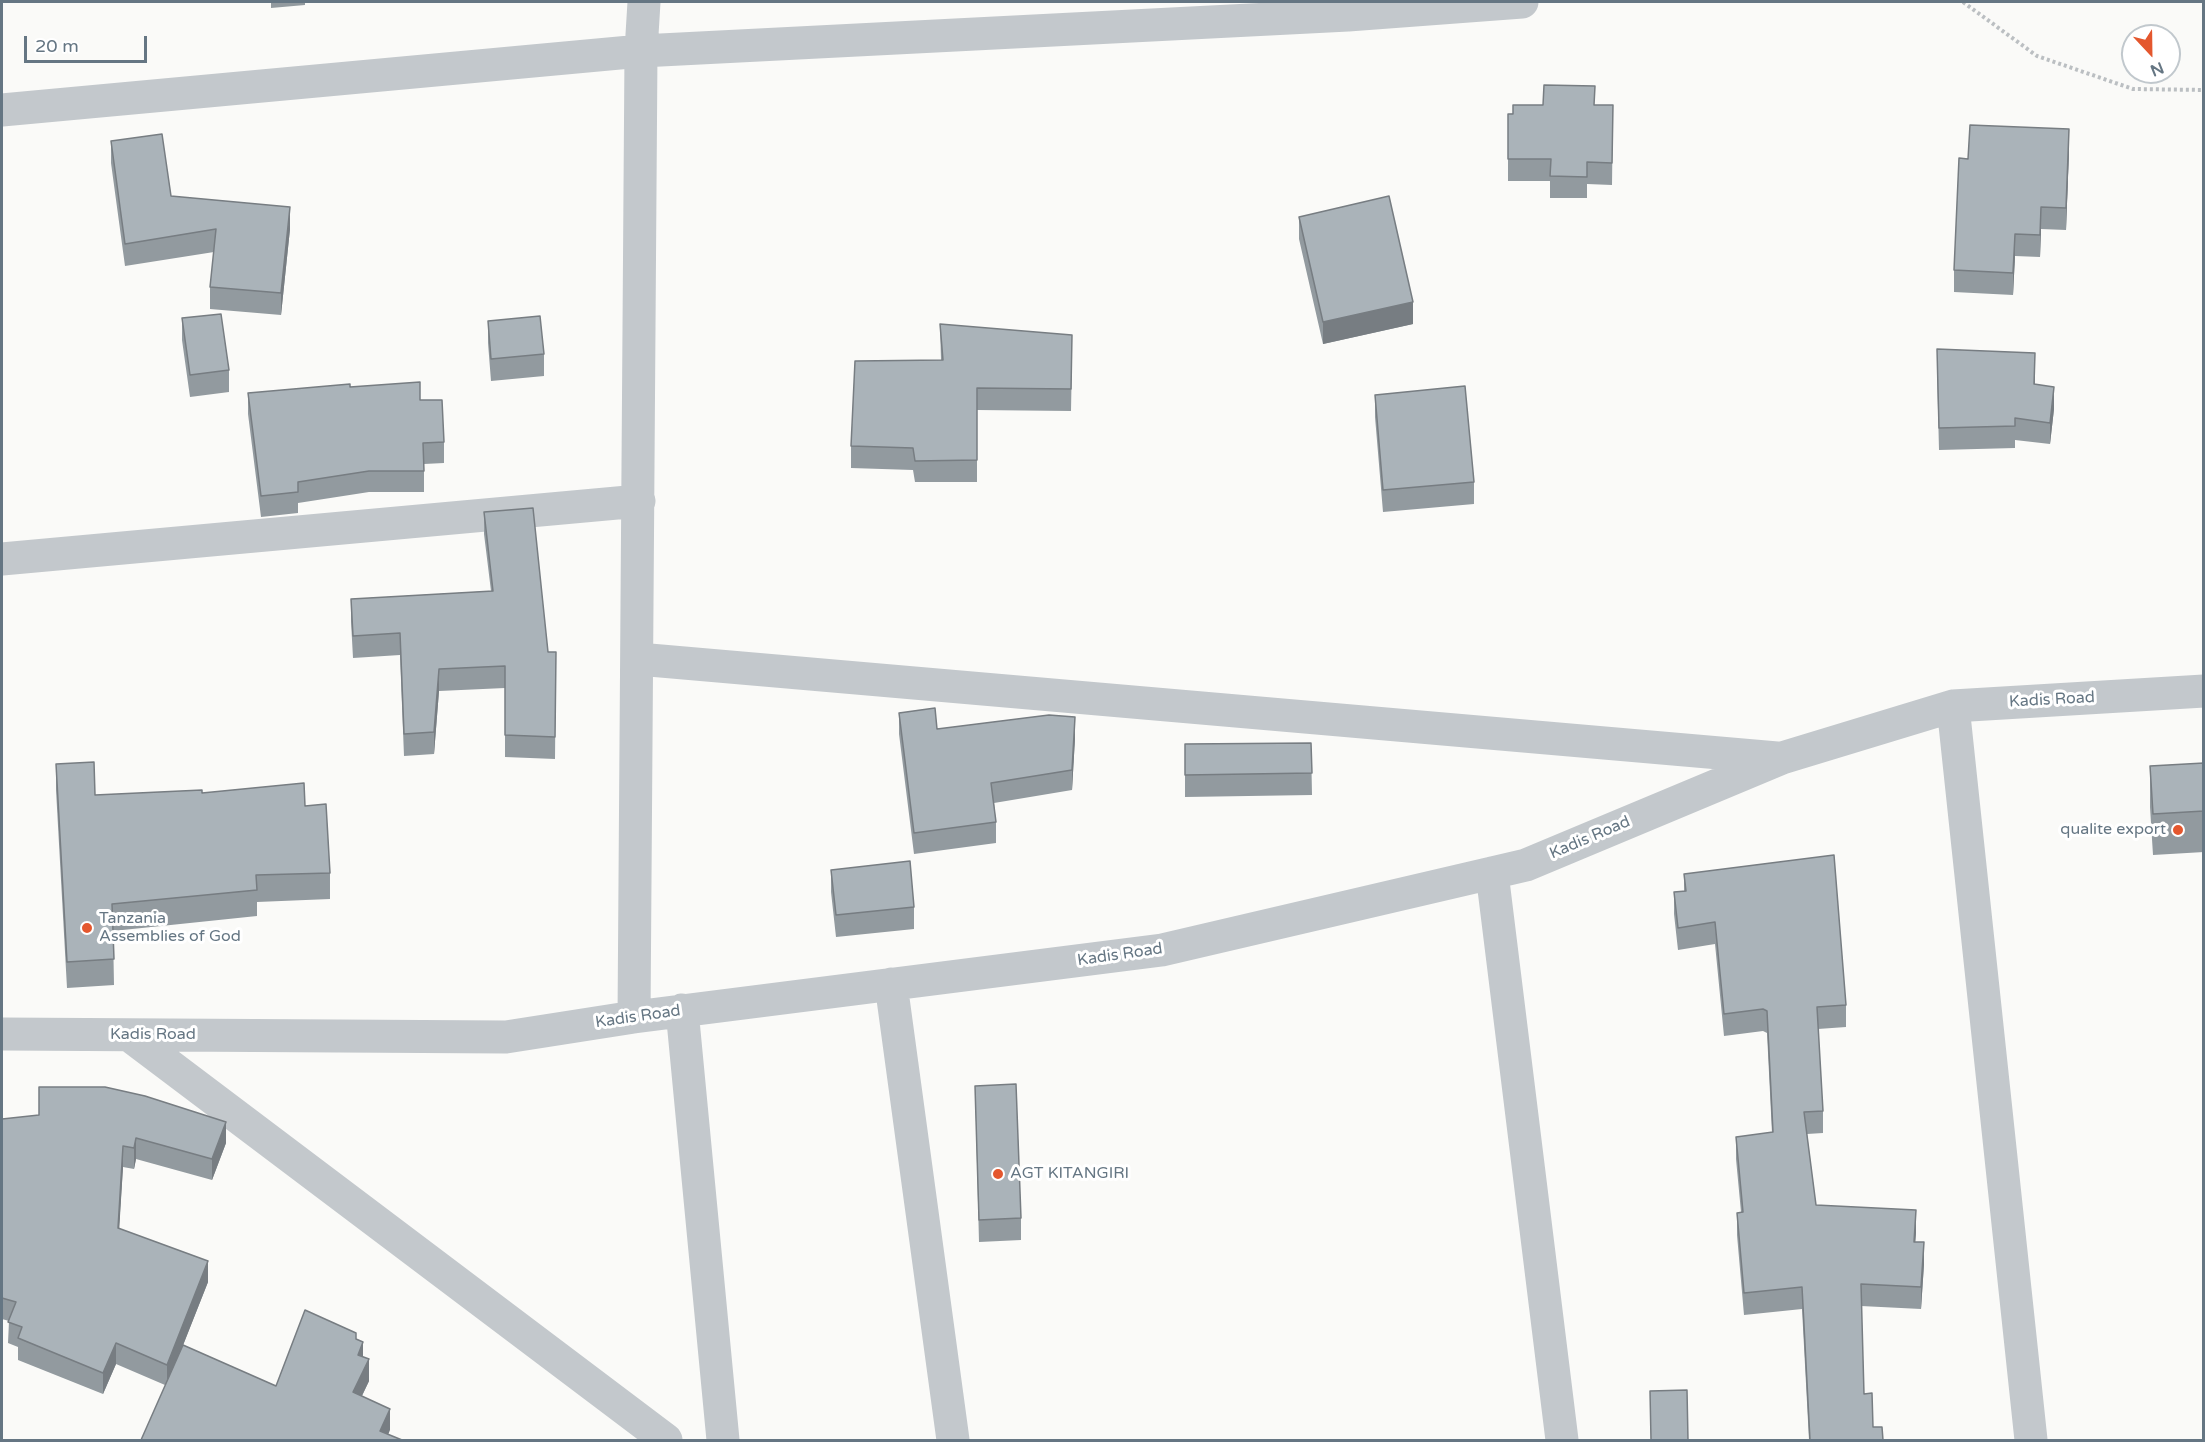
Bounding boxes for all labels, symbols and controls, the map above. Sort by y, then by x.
scale bar [27,24,150,62]
north arrow [2121,24,2181,84]
text: 20 m [35,35,79,57]
text: N [2147,57,2167,81]
street label: Kadis Road [2009,688,2095,712]
street label: Kadis Road [1547,812,1633,864]
place label: qualite export [2060,820,2166,840]
marker: qualite export [2171,823,2185,837]
place label: Tanzania Assemblies of God [99,909,241,947]
marker: Tanzania Assemblies of God [80,921,94,935]
street label: Kadis Road [1076,940,1164,970]
street label: Kadis Road [594,1002,682,1032]
street label: Kadis Road [110,1025,196,1045]
place label: AGT KITANGIRI [1010,1164,1129,1184]
marker: AGT KITANGIRI [991,1167,1005,1181]

